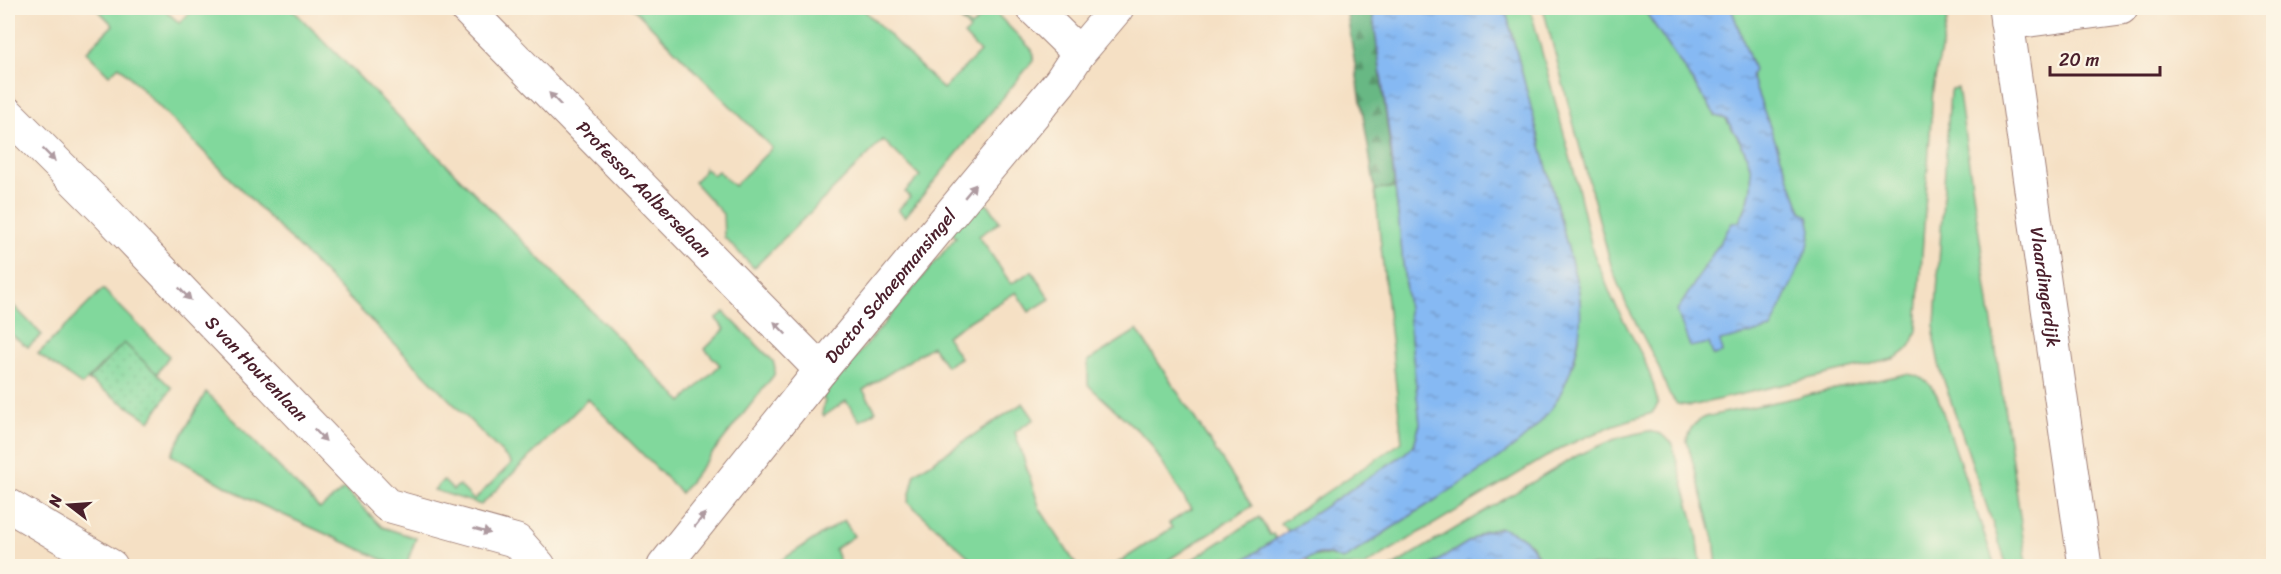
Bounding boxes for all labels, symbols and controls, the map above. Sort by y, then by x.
scale bar [2050,39,2160,77]
text: 20 m [2059,44,2099,76]
one-way arrow [549,92,563,106]
street label: Professor Aalberselaan [568,113,719,266]
one-way arrow [41,148,56,162]
one-way arrow [963,183,976,199]
street label: Doctor Schaepmansingel [816,201,965,371]
street label: Vlaardingerdijk [2021,225,2069,349]
one-way arrow [178,287,192,302]
street label: S van Houtenlaan [197,308,316,430]
one-way arrow [773,320,787,335]
one-way arrow [313,428,327,443]
north arrow [39,475,99,535]
text: N [39,490,71,511]
one-way arrow [693,513,705,528]
one-way arrow [473,527,491,536]

